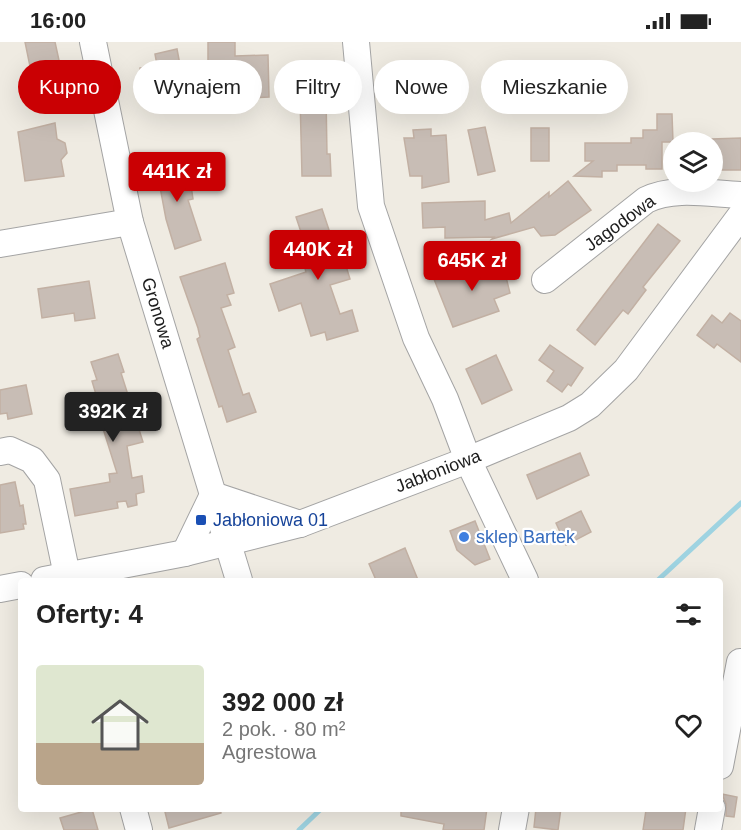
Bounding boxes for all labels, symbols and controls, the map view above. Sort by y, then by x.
text: 16:00 [30,8,86,33]
chip: Kupno [18,60,121,114]
chip: Wynajem [133,60,262,114]
chip: Filtry [274,60,362,114]
chip: Nowe [374,60,469,114]
chip: Mieszkanie [481,60,628,114]
map controls [663,132,723,192]
button: layers [663,132,723,192]
pin: 441K zł [122,152,232,203]
text: 441K zł [143,160,211,182]
street label: Jagodowa [581,190,660,255]
pin: 440K zł [263,230,373,281]
text: 440K zł [284,238,352,260]
pin: 645K zł [417,241,527,292]
text: 645K zł [438,249,506,271]
street label: Gronowa [138,275,179,352]
pin: 392K zł [58,392,168,443]
text: 392K zł [79,400,147,422]
street label: Jabłoniowa [392,445,485,496]
place label: Jabłoniowa 01 [213,510,328,530]
marker: Jabłoniowa 01 [194,513,208,527]
place label: sklep Bartek [476,527,576,547]
marker: sklep Bartek [457,530,471,544]
icon: filters [672,598,705,631]
text: Oferty: 4 [36,599,143,629]
text: 392 000 zł [222,687,343,717]
icon: home [84,689,156,761]
icon: heart [672,709,705,742]
text: 2 pok. · 80 m² [222,718,345,740]
text: Agrestowa [222,741,317,763]

